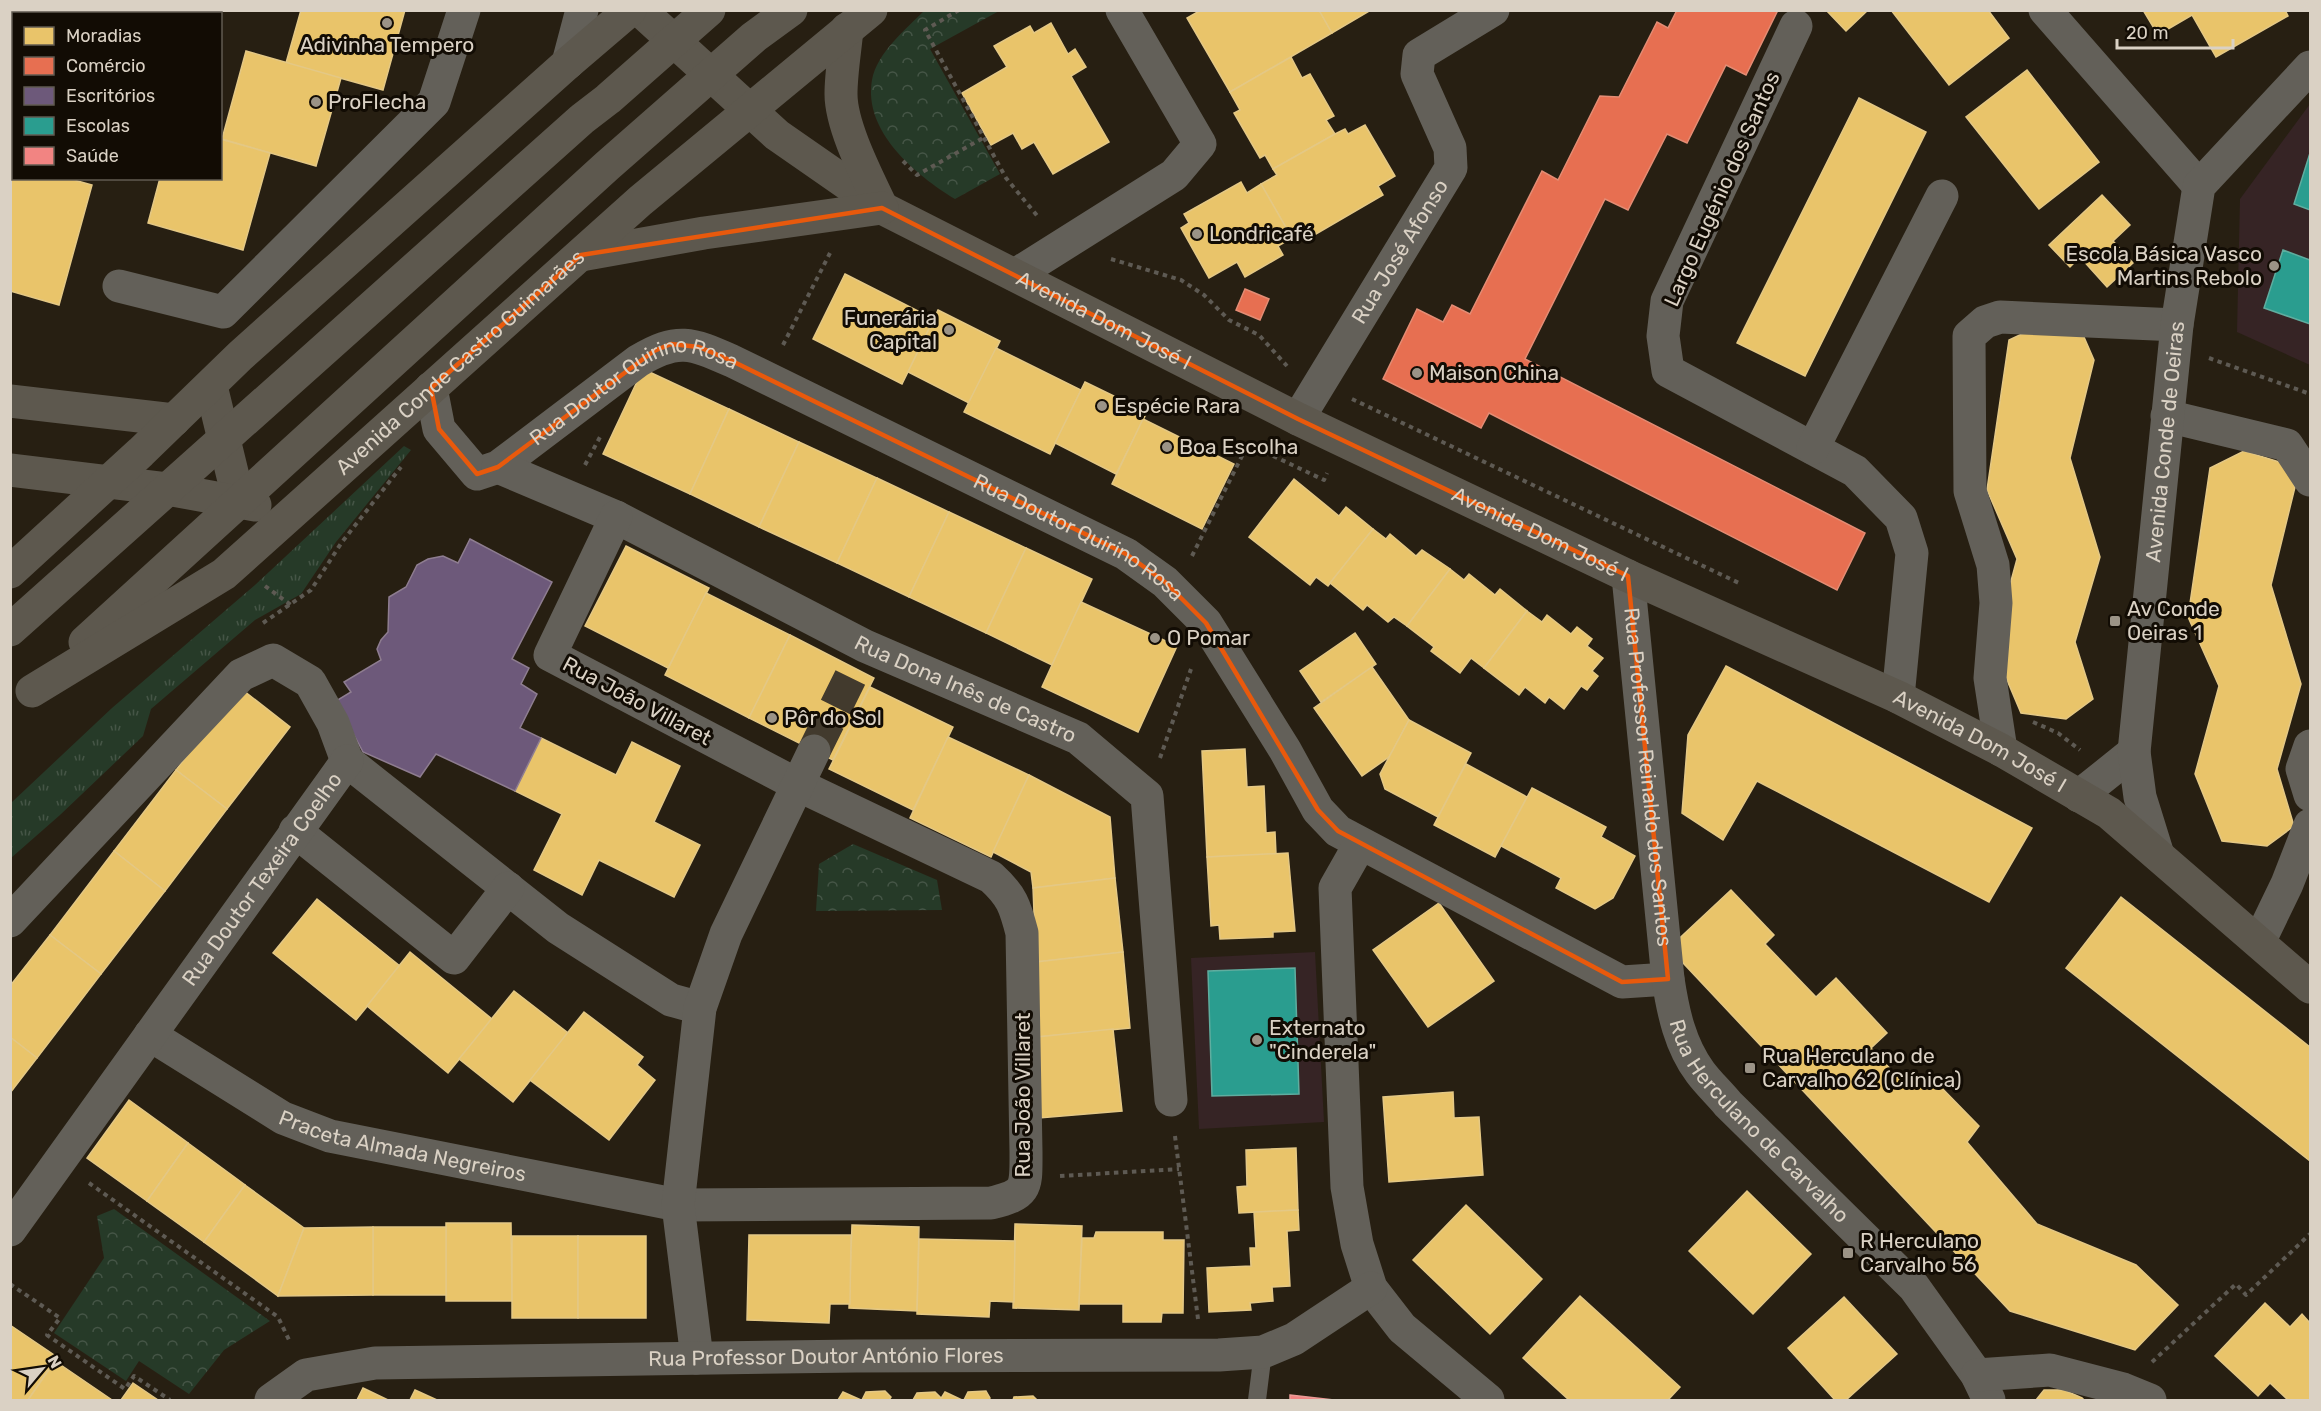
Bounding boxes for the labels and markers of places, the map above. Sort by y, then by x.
marker: Adivinha Tempero [380,16,394,30]
place label: Adivinha Tempero [300,32,474,57]
place label: ProFlecha [328,89,426,114]
marker: ProFlecha [309,95,323,109]
place label: Londricafé [1209,221,1314,246]
marker: Londricafé [1190,227,1204,241]
place label: Escola Básica Vasco Martins Rebolo [2065,241,2262,290]
marker: Escola Básica Vasco Martins Rebolo [2267,259,2281,273]
place label: Funerária Capital [844,305,937,354]
marker: Funerária Capital [942,323,956,337]
place label: Maison China [1429,360,1559,385]
marker: Maison China [1410,366,1424,380]
place label: Espécie Rara [1114,393,1240,418]
marker: Espécie Rara [1095,399,1109,413]
place label: Boa Escolha [1179,434,1298,459]
marker: Boa Escolha [1160,440,1174,454]
place label: Av Conde Oeiras 1 [2127,596,2220,645]
marker: Av Conde Oeiras 1 [2108,614,2122,628]
place label: O Pomar [1167,625,1250,650]
marker: O Pomar [1148,631,1162,645]
place label: Pôr do Sol [784,705,882,730]
marker: Pôr do Sol [765,711,779,725]
place label: Externato "Cinderela" [1269,1015,1376,1064]
marker: Externato "Cinderela" [1250,1033,1264,1047]
place label: Rua Herculano de Carvalho 62 (Clínica) [1762,1043,1962,1092]
marker: Rua Herculano de Carvalho 62 (Clínica) [1743,1061,1757,1075]
place label: R Herculano Carvalho 56 [1860,1228,1979,1277]
marker: R Herculano Carvalho 56 [1841,1246,1855,1260]

